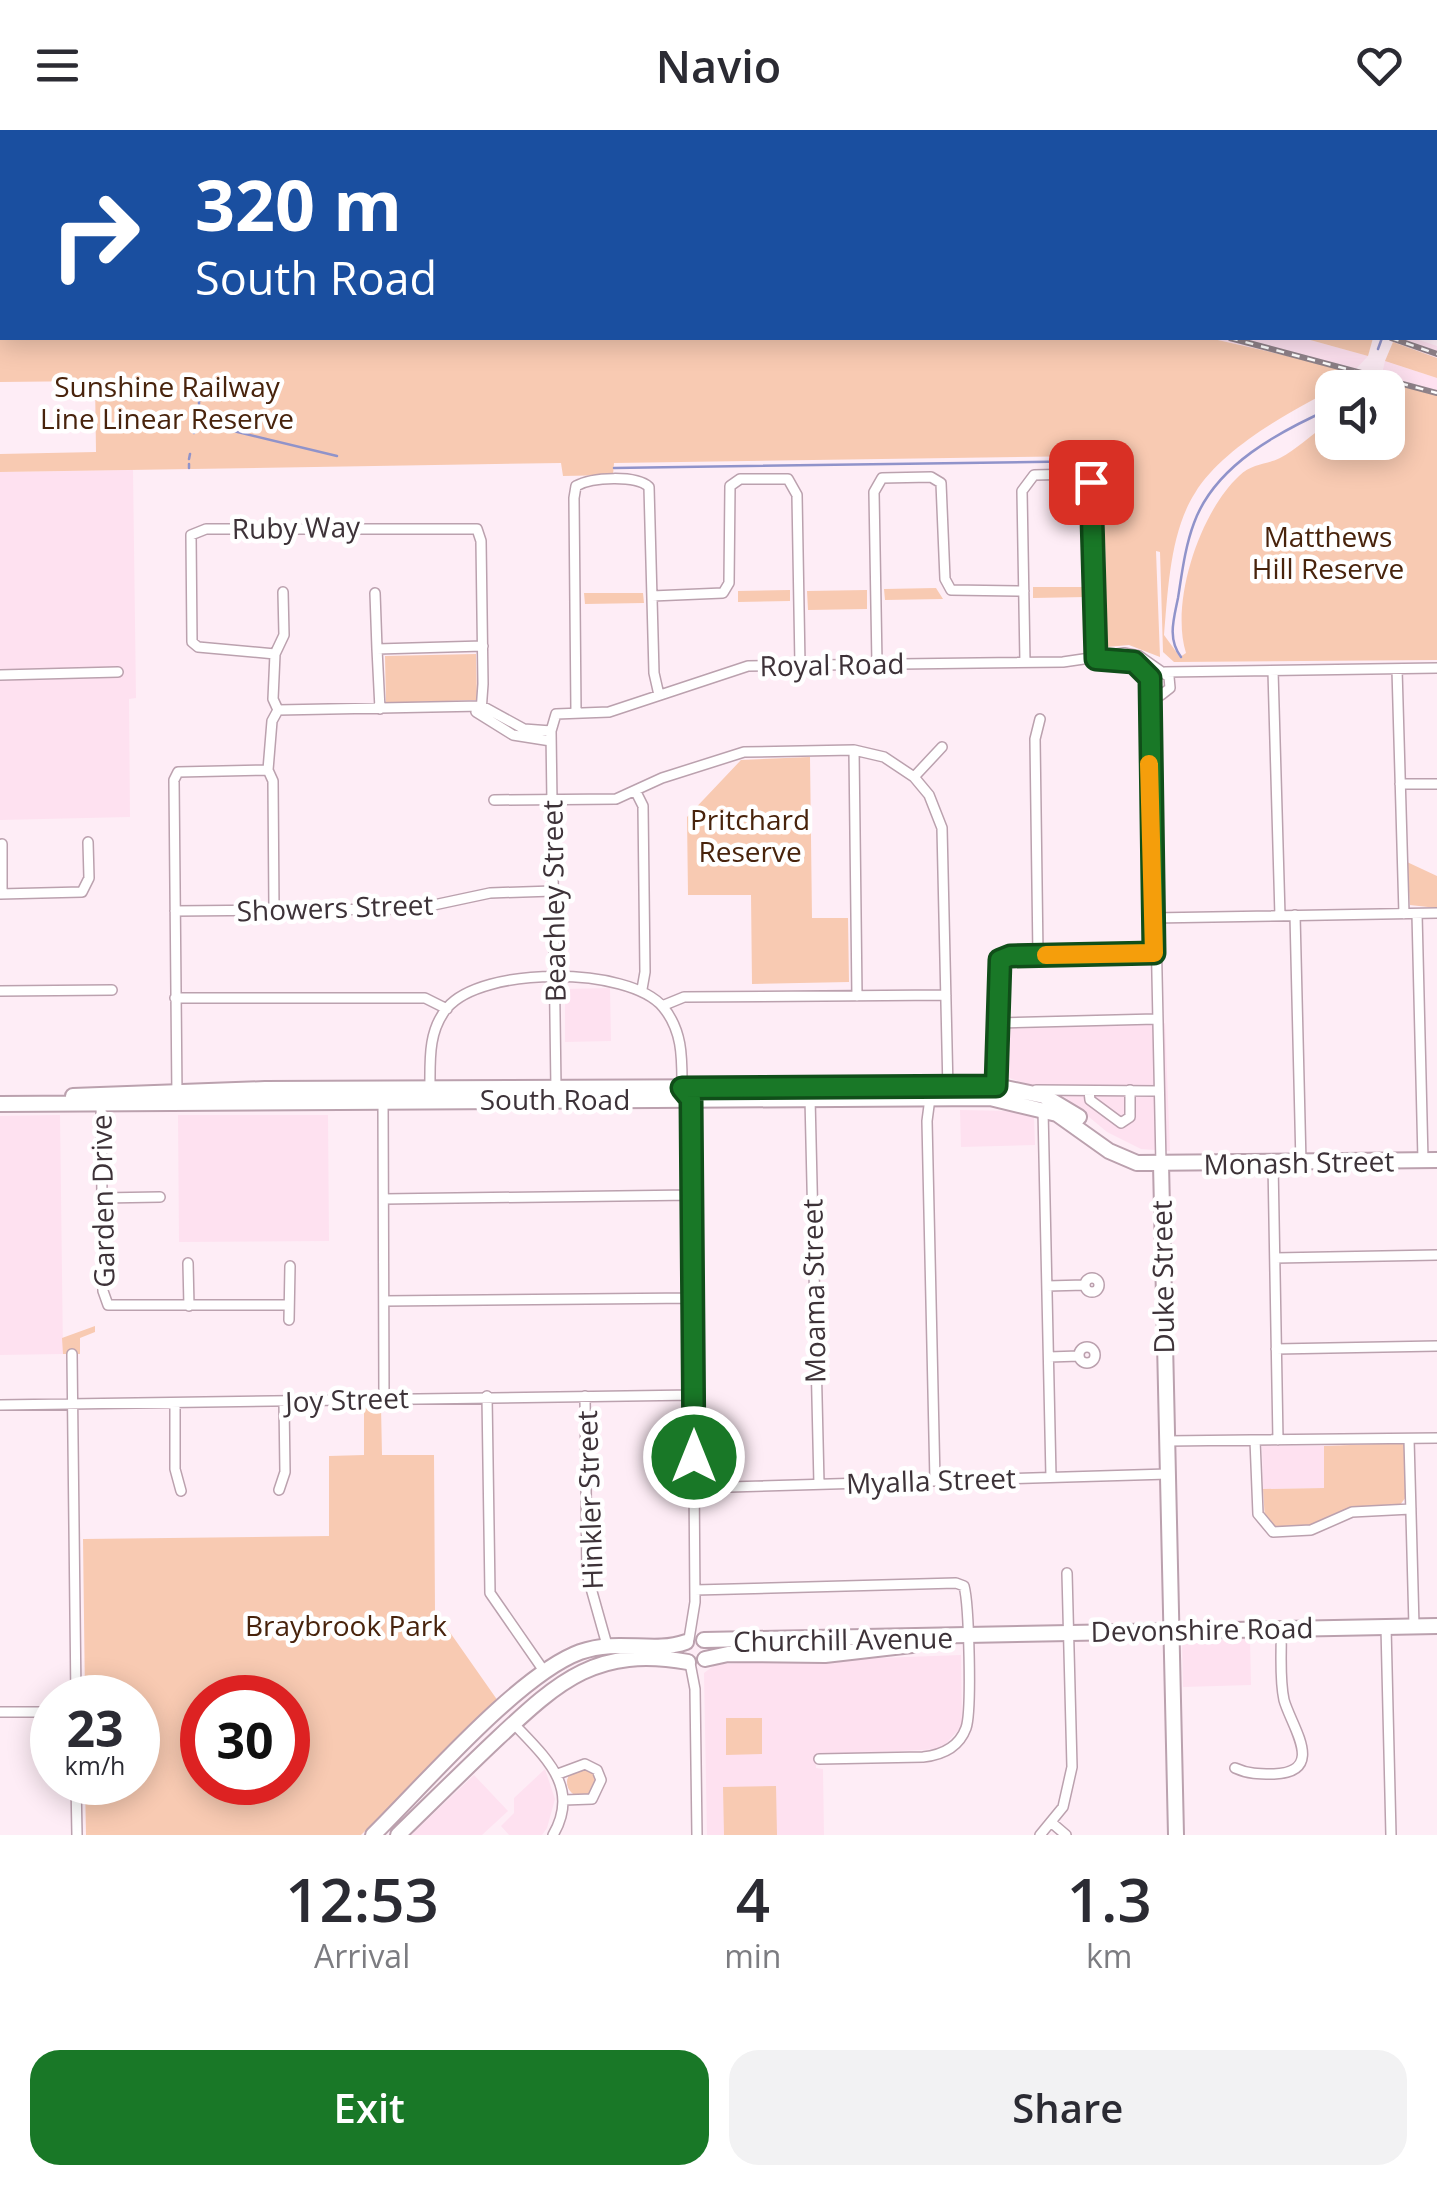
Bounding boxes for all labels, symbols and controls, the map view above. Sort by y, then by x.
text: Navio [656,35,781,96]
icon: menu [30,38,85,93]
icon: heart [1352,38,1407,93]
text: 320 m [195,156,402,252]
icon: right [30,170,160,300]
text: South Road [195,247,437,308]
park label: Sunshine Railway Line Linear Reserve [40,367,294,437]
map controls [1315,370,1405,460]
button: sound [1315,370,1405,460]
pin [1049,440,1134,525]
icon: arrive [1064,455,1119,510]
street label: Ruby Way [231,507,361,547]
park label: Matthews Hill Reserve [1252,517,1404,587]
street label: Royal Road [759,644,905,684]
street label: Beachley Street [532,800,574,1002]
park label: Pritchard Reserve [690,800,810,870]
street label: Showers Street [236,885,434,929]
street label: South Road [480,1080,630,1118]
street label: Garden Drive [81,1114,123,1288]
street label: Monash Street [1203,1141,1395,1183]
street label: Moama Street [792,1198,834,1384]
street label: Duke Street [1142,1200,1182,1354]
street label: Joy Street [281,1378,410,1420]
position arrow [642,1405,746,1509]
street label: Hinkler Street [567,1410,611,1590]
street label: Myalla Street [845,1458,1017,1502]
park label: Braybrook Park [245,1606,447,1644]
street label: Devonshire Road [1090,1608,1314,1650]
street label: Churchill Avenue [733,1618,953,1660]
speed limit sign: 30 [180,1675,310,1805]
text: 23 [66,1694,124,1762]
text: km/h [65,1748,125,1782]
text: 12:53 [285,1858,439,1940]
text: 4 [736,1858,770,1940]
text: 1.3 [1067,1858,1152,1940]
text: Arrival [314,1934,410,1977]
text: min [724,1934,781,1977]
text: km [1086,1934,1132,1977]
button: Exit [30,2050,709,2165]
button: Share [729,2050,1407,2165]

